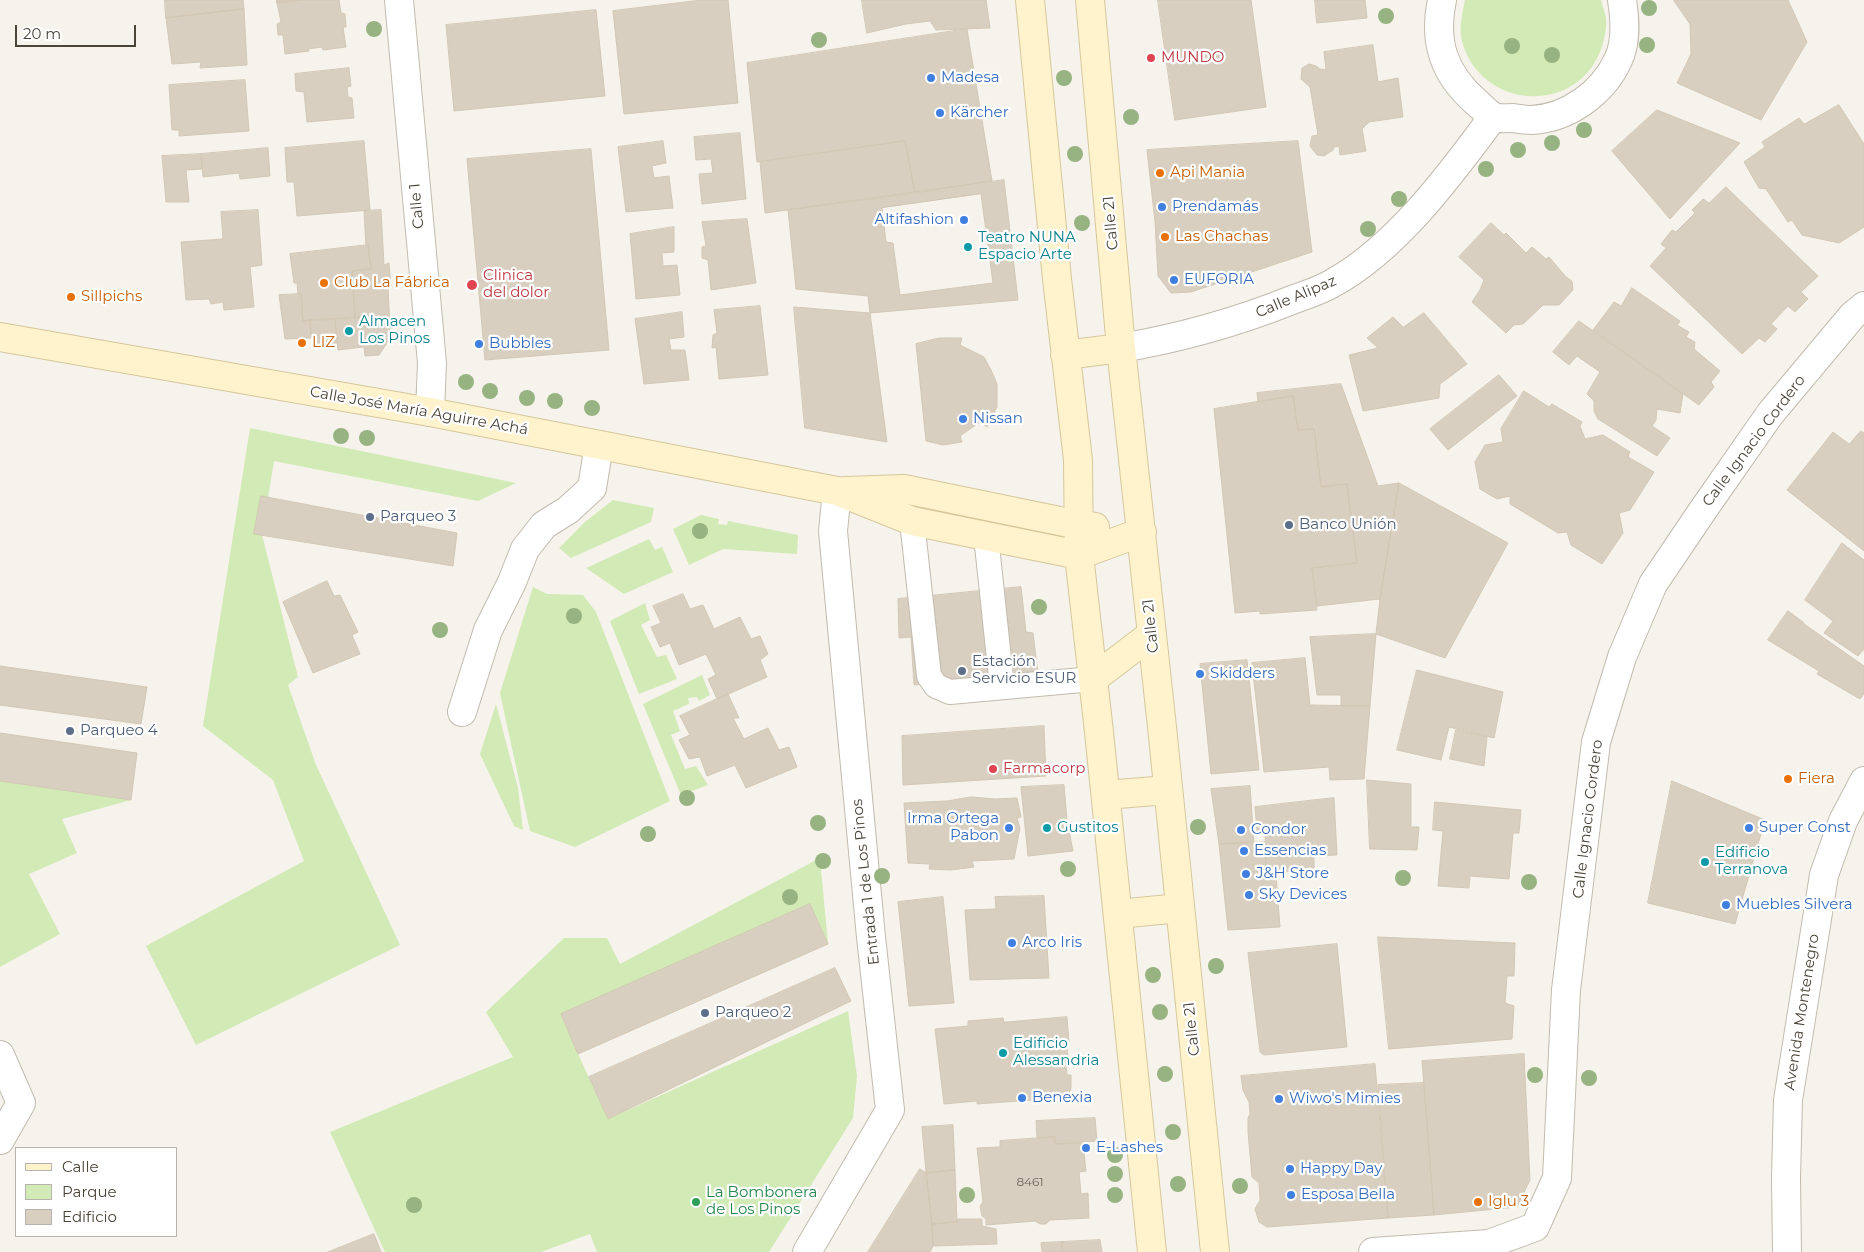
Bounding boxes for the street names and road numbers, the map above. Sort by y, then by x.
street label: Calle 1 [406,182,428,230]
street label: Calle 21 [1100,195,1122,251]
street label: Calle Alipaz [1253,272,1339,322]
street label: Calle Ignacio Cordero [1699,372,1809,510]
street label: Calle José María Aguirre Achá [308,383,530,439]
street label: Calle 21 [1139,598,1163,654]
street label: Calle Ignacio Cordero [1569,739,1607,899]
street label: Entrada 1 de Los Pinos [848,798,884,966]
street label: Avenida Montenegro [1781,933,1823,1091]
street label: Calle 21 [1180,1001,1204,1057]

